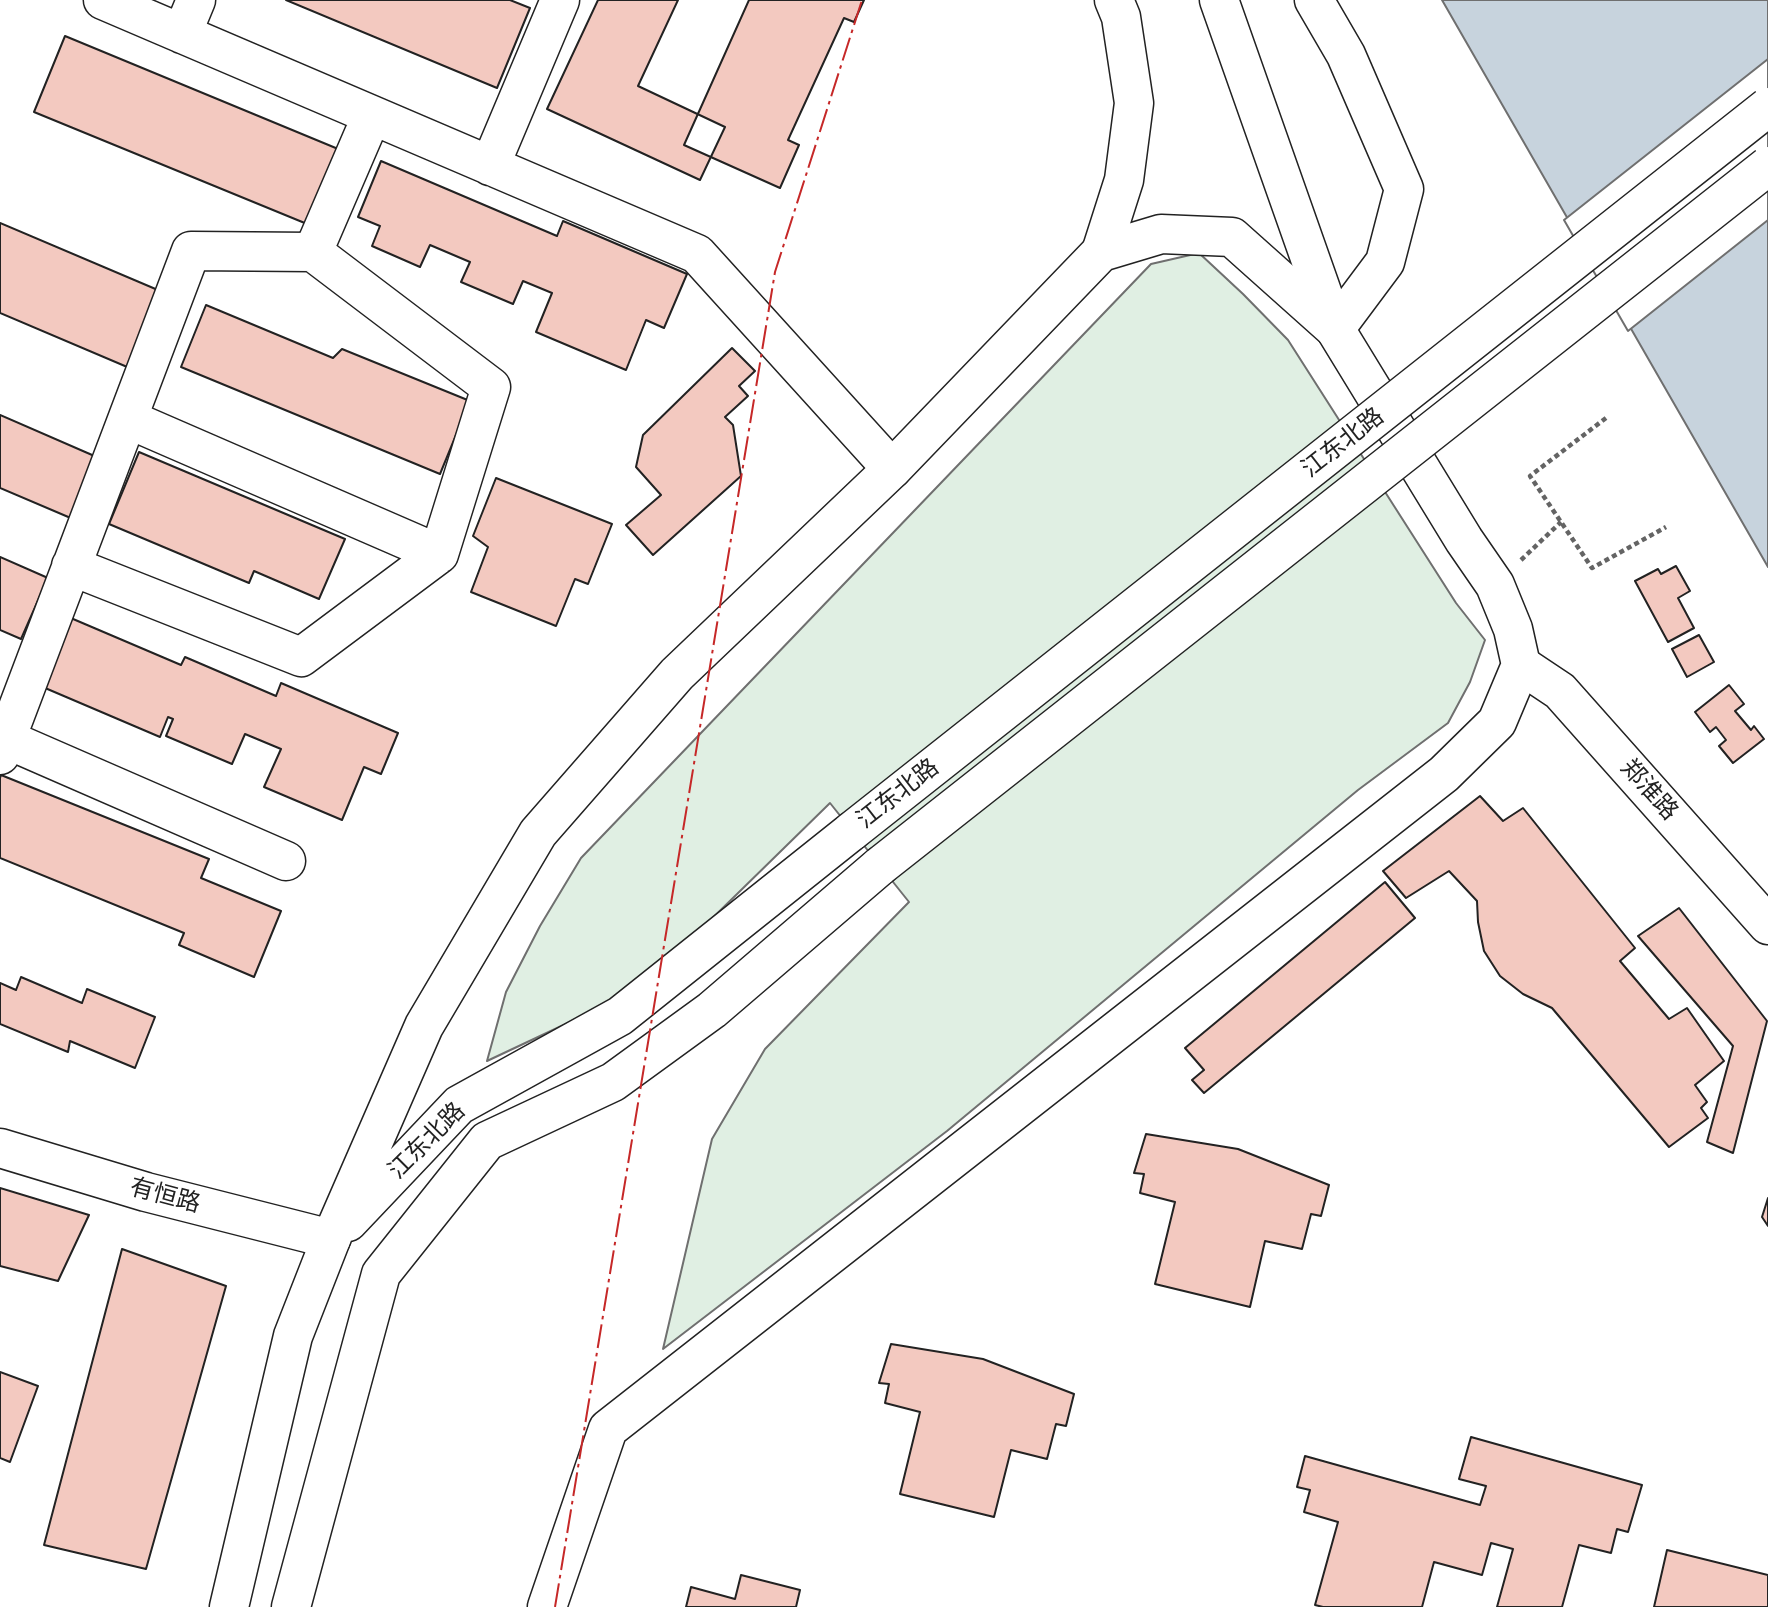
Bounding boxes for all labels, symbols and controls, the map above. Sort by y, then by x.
street label: 江东北路 [1296,402,1390,484]
street label: 江东北路 [851,753,945,835]
street label: 郑淮路 [1614,754,1684,826]
street label: 江东北路 [383,1097,471,1185]
street label: 有恒路 [126,1173,204,1219]

